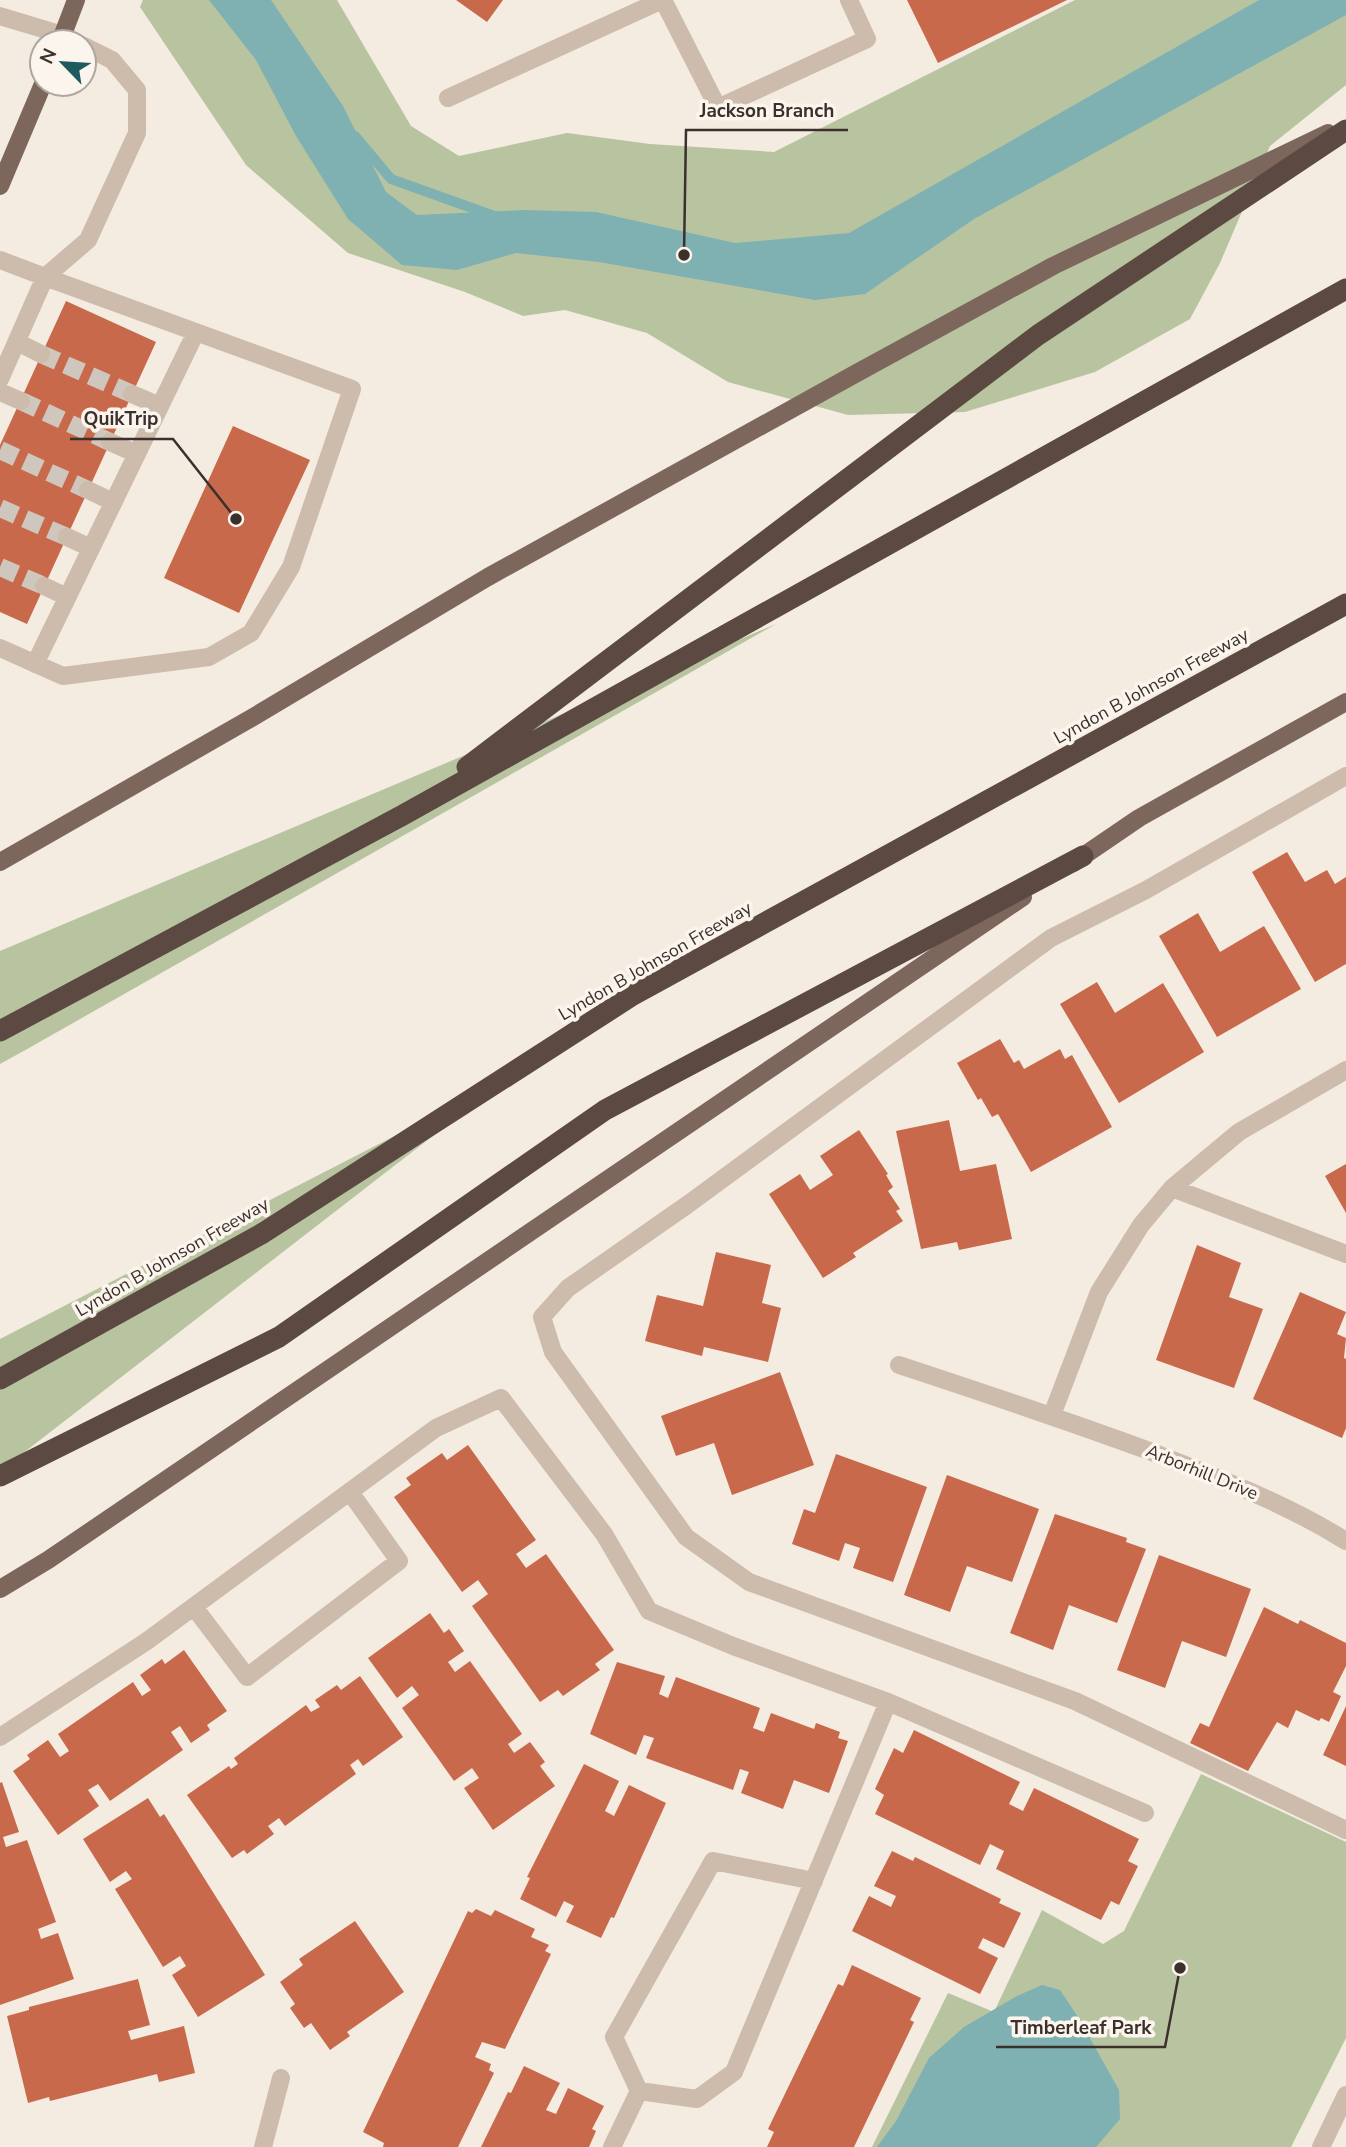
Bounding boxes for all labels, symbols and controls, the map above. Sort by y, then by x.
north arrow [28,28,98,98]
text: N [34,44,63,68]
callout: Jackson Branch [686,90,848,130]
text: Jackson Branch [699,98,834,124]
callout: QuikTrip [70,399,173,439]
text: QuikTrip [84,406,158,432]
street label: Lyndon B Johnson Freeway [1049,622,1253,750]
street label: Lyndon B Johnson Freeway [554,895,757,1026]
street label: Lyndon B Johnson Freeway [71,1191,274,1322]
street label: Arborhill Drive [1142,1439,1262,1505]
callout: Timberleaf Park [996,2007,1165,2047]
text: Timberleaf Park [1010,2015,1152,2041]

